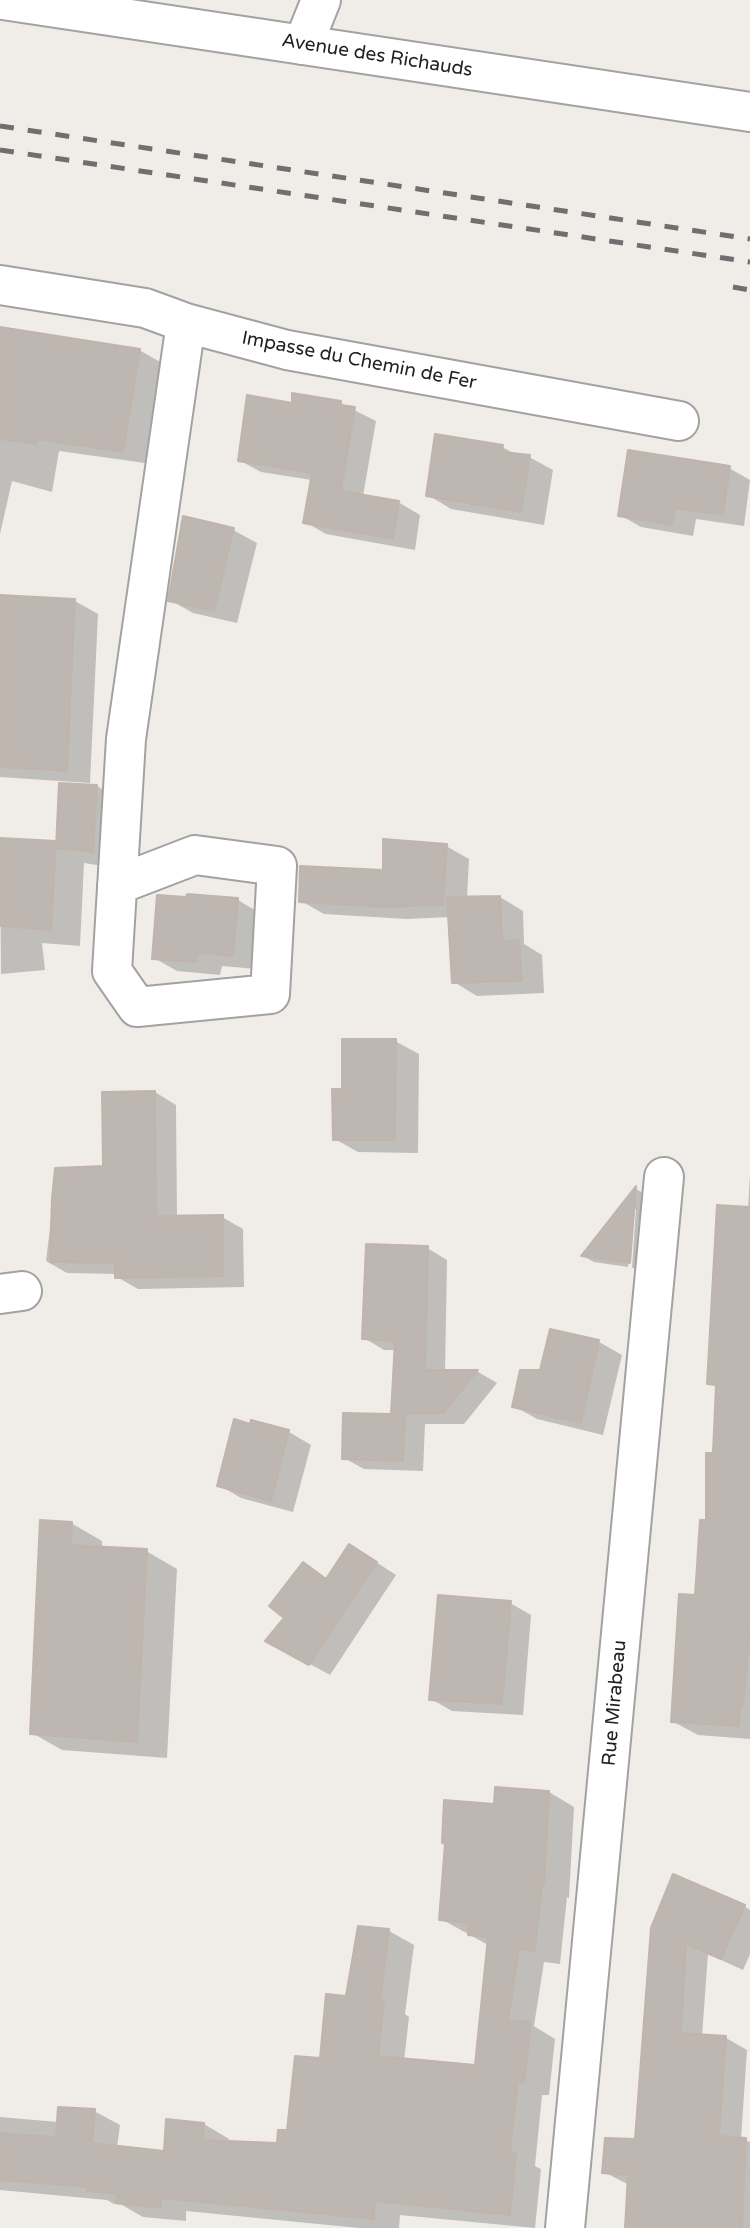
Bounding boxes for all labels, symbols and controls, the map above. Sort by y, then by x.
street label: Avenue des Richauds [280,30,474,82]
street label: Impasse du Chemin de Fer [240,327,478,395]
street label: Rue Mirabeau [598,1639,632,1767]

